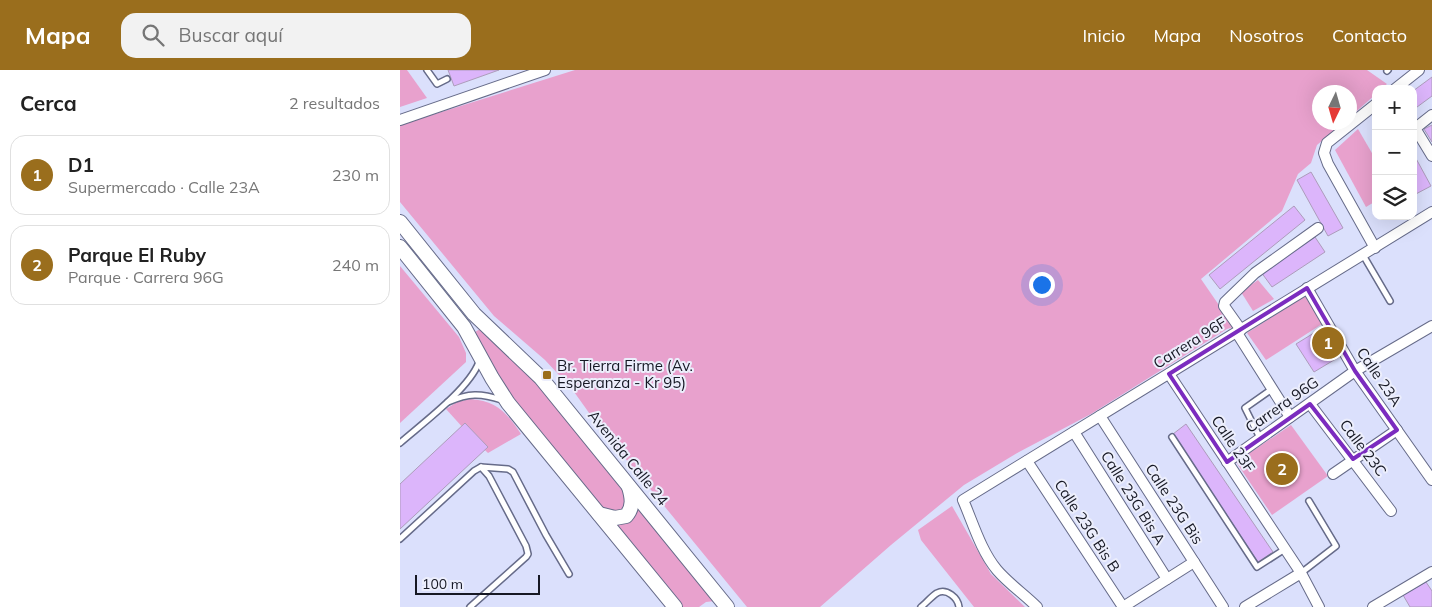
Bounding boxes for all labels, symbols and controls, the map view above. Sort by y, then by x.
search box [121,13,471,58]
text: Mapa [25,20,91,50]
icon: search [139,21,167,49]
text: Buscar aquí [179,23,283,47]
text: Inicio [1082,24,1125,47]
text: Mapa [1153,24,1201,47]
text: Nosotros [1229,24,1304,47]
text: Contacto [1332,24,1407,47]
north arrow [1312,85,1357,130]
map controls [1372,85,1417,220]
button: + [1372,85,1417,130]
text: Cerca [20,90,77,116]
text: 2 resultados [289,93,380,113]
button: − [1372,130,1417,175]
text: D1 [68,153,94,177]
text: 1 [32,165,42,185]
text: 230 m [332,165,379,185]
button: layers [1372,175,1417,220]
text: Supermercado · Calle 23A [68,177,260,197]
text: Parque El Ruby [68,243,206,267]
text: 2 [32,255,42,275]
text: 240 m [332,255,379,275]
text: Parque · Carrera 96G [68,267,224,287]
your location [1029,272,1055,298]
street label: Carrera 96F [1150,313,1230,373]
pin: 1 [1312,324,1344,362]
street label: Calle 23A [1353,344,1406,410]
place label: Br. Tierra Firme (Av. Esperanza - Kr 95) [557,356,693,392]
marker: Br. Tierra Firme (Av. Esperanza - Kr 95) [541,369,553,381]
street label: Carrera 96G [1241,372,1322,437]
street label: Avenida Calle 24 [584,406,673,509]
street label: Calle 23F [1207,412,1259,476]
street label: Calle 23C [1336,415,1391,480]
street label: Calle 23G Bis A [1097,447,1170,548]
pin: 2 [1266,450,1298,488]
street label: Calle 23G Bis [1141,460,1208,548]
street label: Calle 23G Bis B [1050,476,1124,576]
scale bar [415,572,540,595]
text: 100 m [422,575,463,593]

